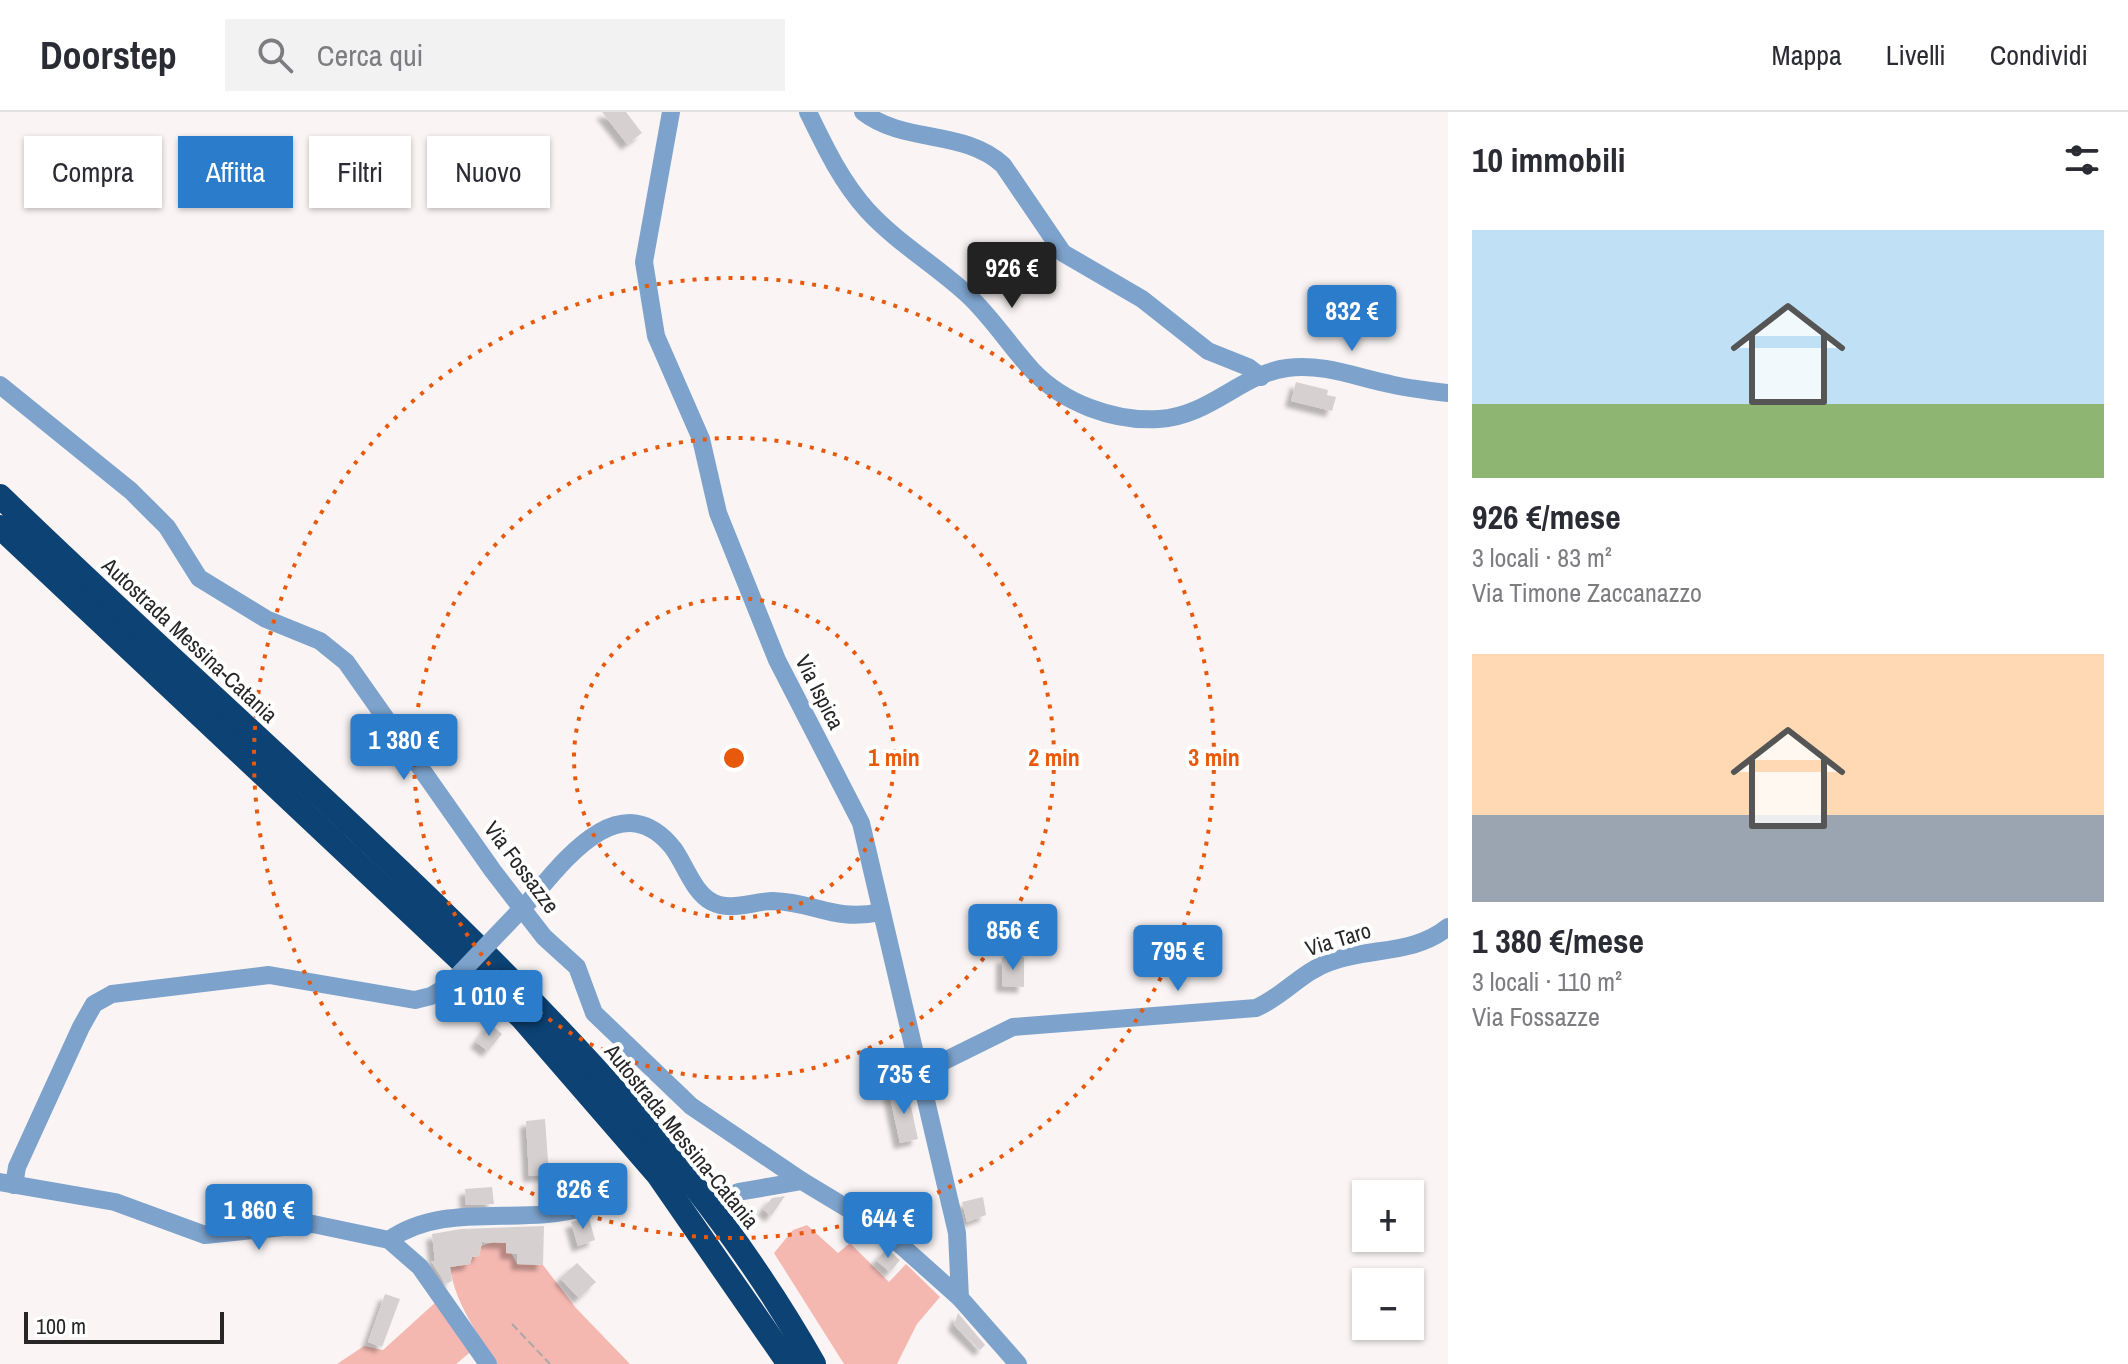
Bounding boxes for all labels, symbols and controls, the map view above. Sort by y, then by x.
search box [225,19,785,91]
text: Doorstep [40,30,177,81]
icon: search [253,33,297,77]
text: Cerca qui [317,35,423,75]
text: Mappa [1772,36,1842,74]
text: Livelli [1886,36,1946,74]
text: Condividi [1990,36,2088,74]
chip: Compra [24,136,162,208]
chip: Affitta [178,136,293,208]
chip: Filtri [309,136,411,208]
chip: Nuovo [427,136,550,208]
text: 10 immobili [1472,137,1625,183]
icon: filters [2060,138,2104,182]
pin: 926 € [956,242,1068,310]
text: 926 € [985,250,1039,285]
icon: home [1716,282,1860,426]
pin: 832 € [1296,285,1408,353]
text: 832 € [1325,293,1379,328]
text: 926 €/mese [1472,494,1621,540]
text: 3 locali · 83 m² [1472,540,1612,575]
street label: Autostrada Messina-Catania [95,550,284,729]
text: Via Timone Zaccanazzo [1472,575,1702,610]
street label: Via Ispica [788,650,852,734]
icon: home [1716,706,1860,850]
pin: 1 380 € [330,714,478,782]
text: 1 380 € [368,722,440,757]
text: 1 min [868,741,920,773]
text: 2 min [1028,741,1080,773]
text: 3 min [1188,741,1240,773]
centre of rings [720,744,748,772]
street label: Via Fossazze [477,815,567,919]
pin: 856 € [957,904,1069,972]
text: 856 € [986,912,1040,947]
street label: Via Taro [1302,915,1374,963]
text: 1 380 €/mese [1472,918,1644,964]
pin: 795 € [1122,925,1234,993]
text: 795 € [1151,933,1205,968]
text: 3 locali · 110 m² [1472,964,1622,999]
pin: 1 010 € [415,970,563,1038]
text: 1 010 € [453,978,525,1013]
text: Via Fossazze [1472,999,1600,1034]
street label: Autostrada Messina-Catania [597,1037,766,1235]
pin: 735 € [848,1048,960,1116]
text: 735 € [877,1056,931,1091]
pin: 826 € [527,1163,639,1231]
text: 826 € [556,1171,610,1206]
map controls [1352,1180,1424,1340]
button: + [1352,1180,1424,1252]
pin: 1 860 € [185,1184,333,1252]
text: 1 860 € [223,1192,295,1227]
pin: 644 € [832,1192,944,1260]
text: 644 € [861,1200,915,1235]
button: − [1352,1268,1424,1340]
scale bar [24,1308,224,1344]
text: 100 m [36,1311,86,1341]

